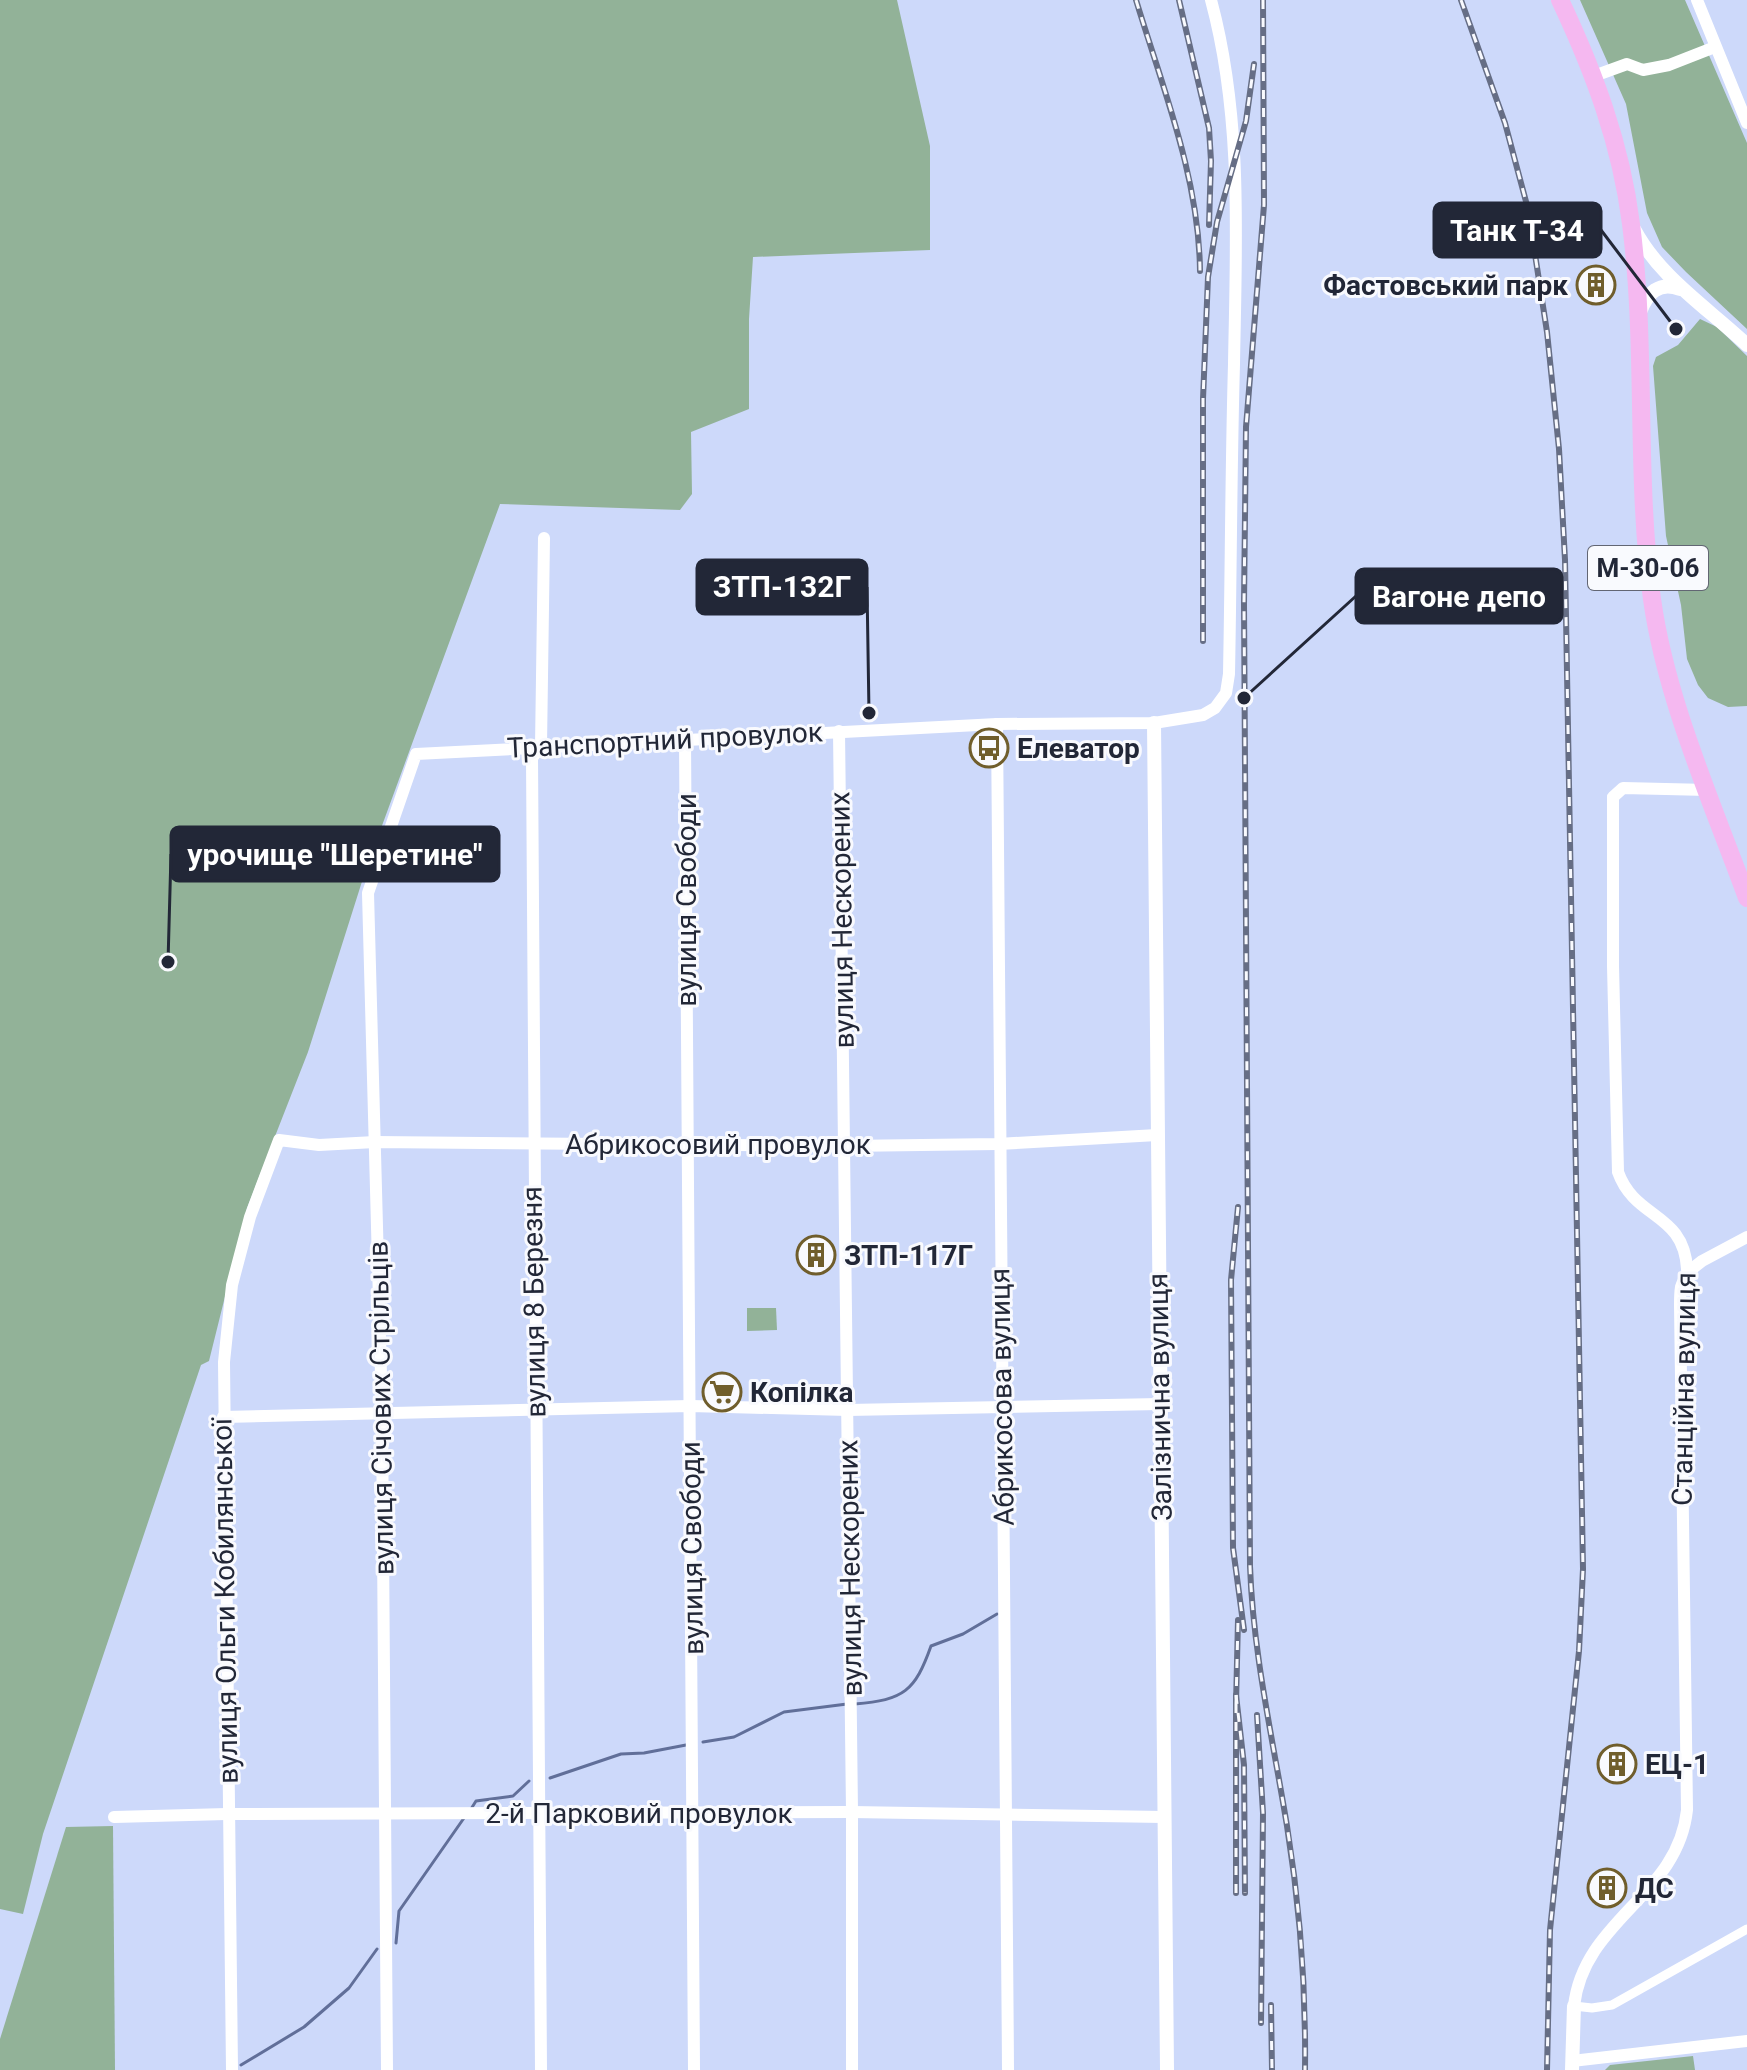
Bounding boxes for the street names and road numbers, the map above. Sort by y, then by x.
road number: М-30-06 [1588,546,1708,590]
street label: Транспортний провулок [506,715,824,765]
street label: вулиця Нескорених [823,791,861,1049]
street label: вулиця Свободи [670,793,703,1007]
street label: Абрикосовий провулок [565,1128,871,1161]
street label: вулиця 8 Березня [515,1186,553,1418]
street label: вулиця Січових Стрільців [362,1241,400,1575]
street label: Абрикосова вулиця [983,1268,1021,1526]
street label: Станційна вулиця [1665,1272,1703,1506]
street label: Залізнична вулиця [1141,1273,1179,1521]
street label: вулиця Ольги Кобилянської [205,1417,245,1784]
street label: вулиця Нескорених [831,1439,869,1697]
street label: вулиця Свободи [674,1441,710,1655]
street label: 2-й Парковий провулок [485,1797,793,1830]

